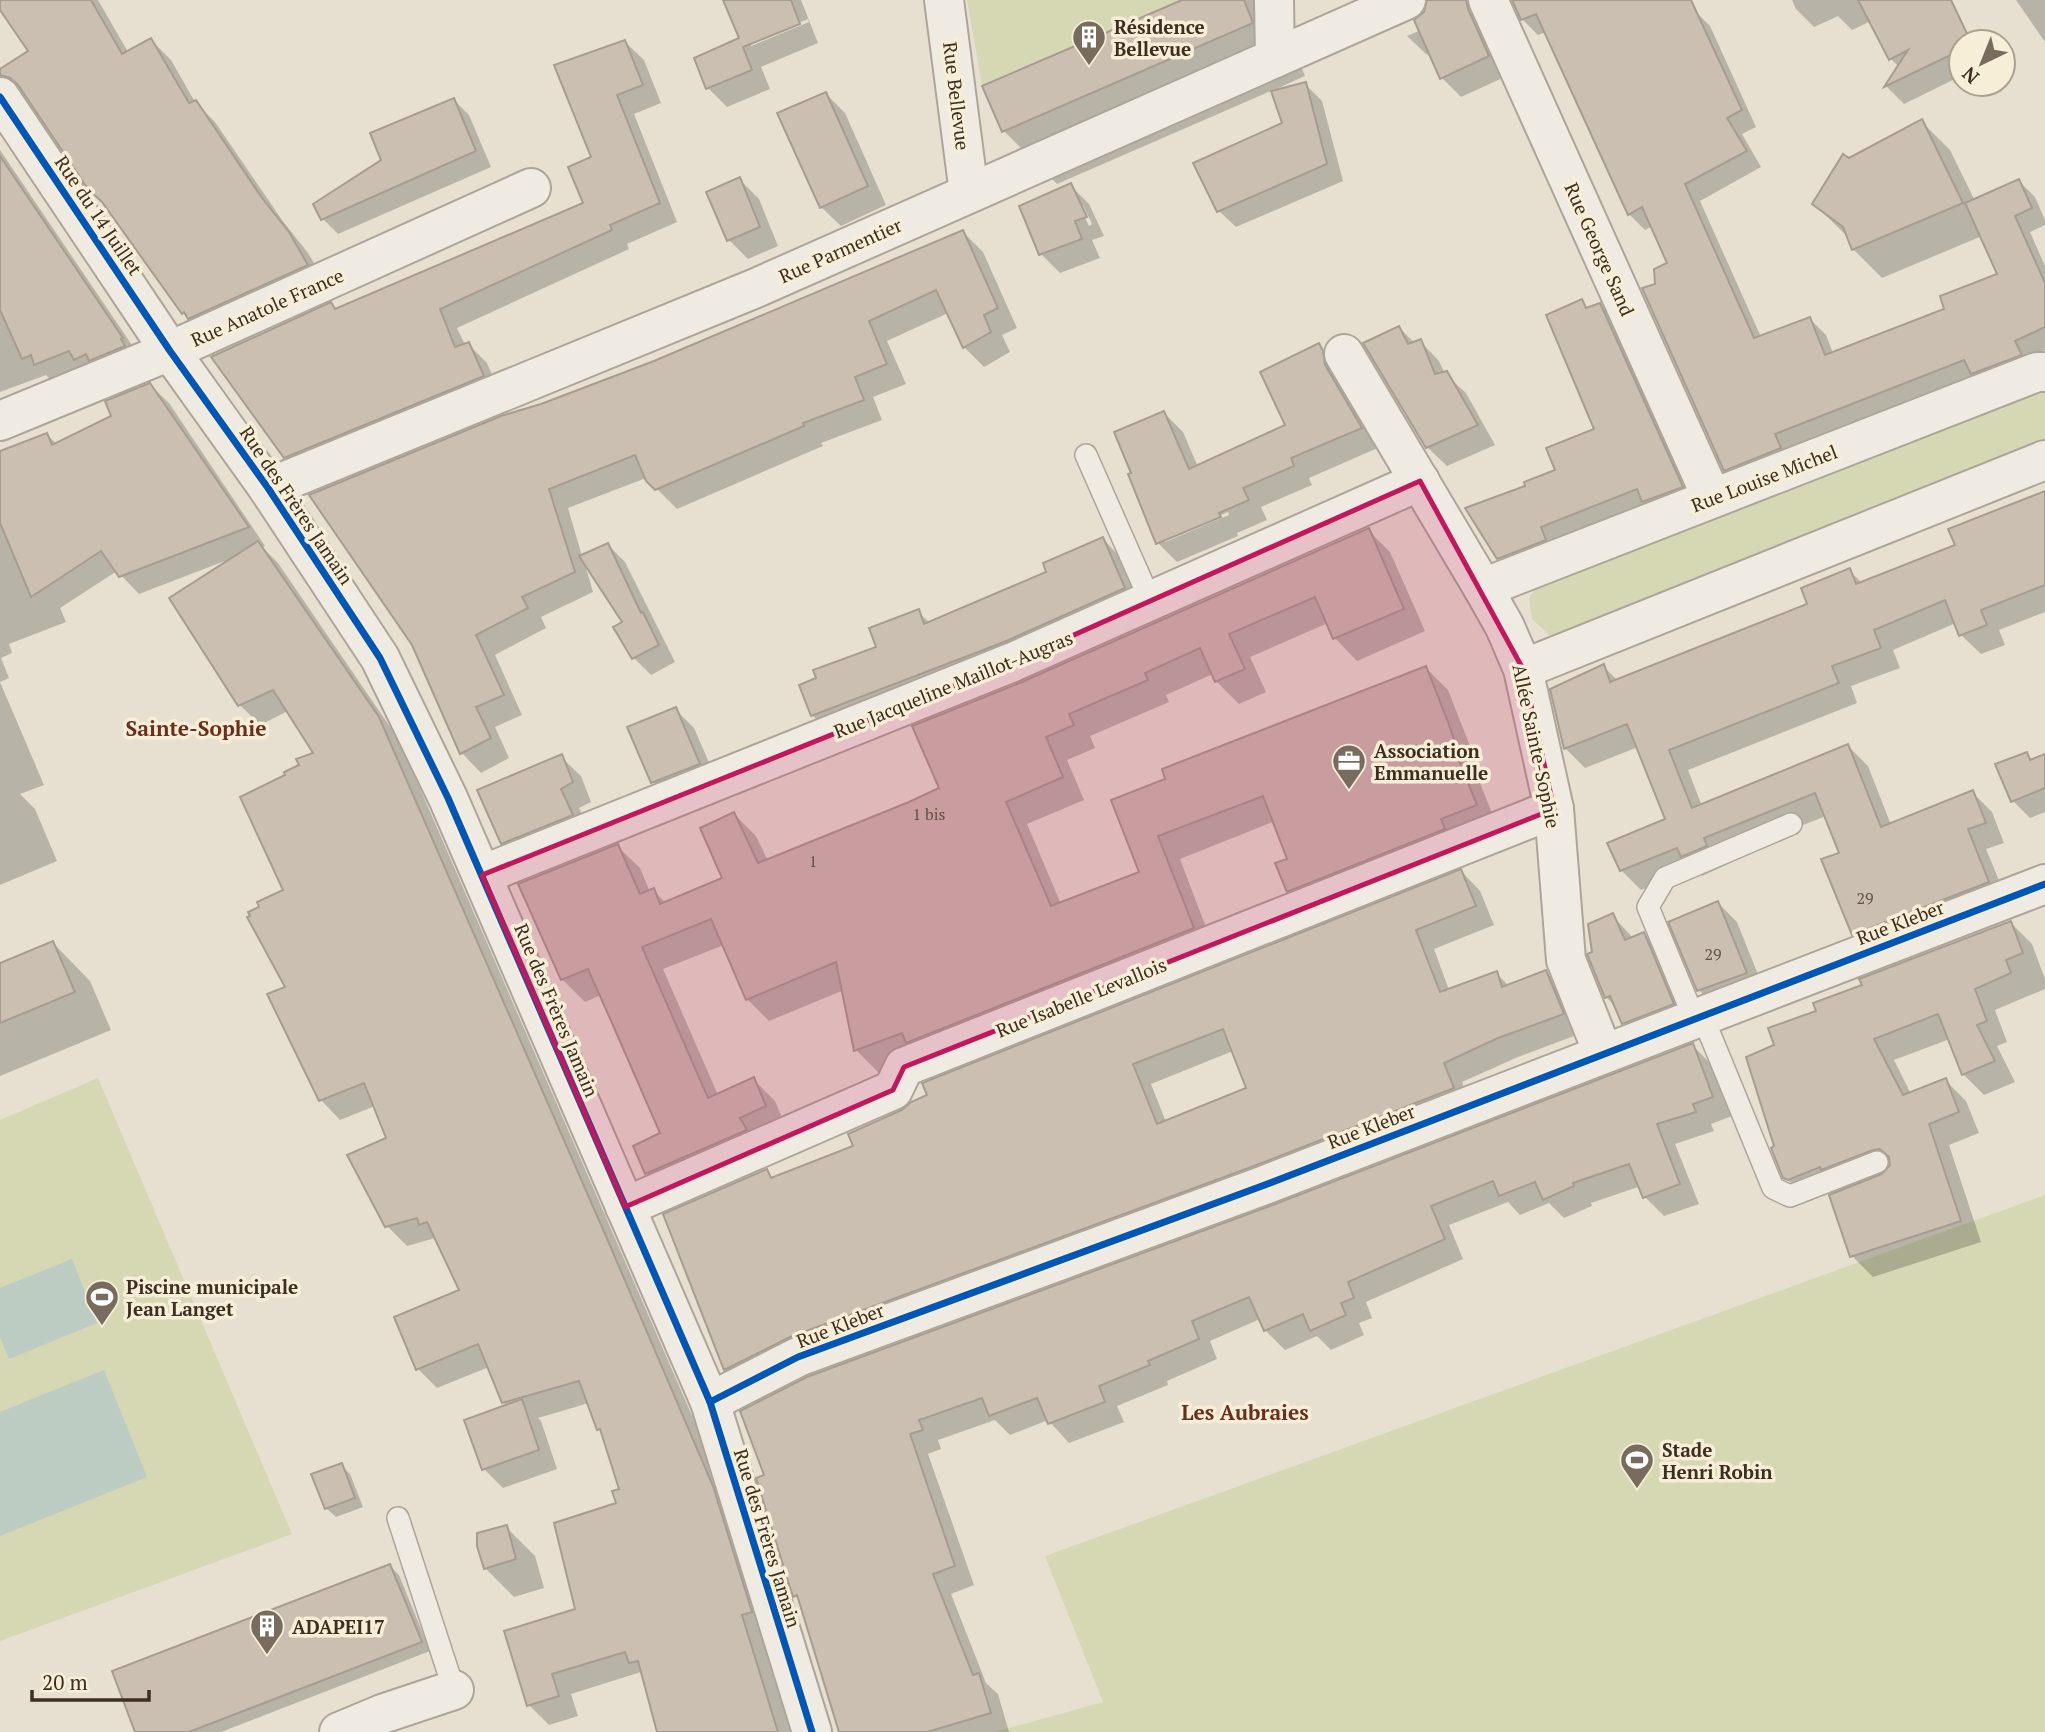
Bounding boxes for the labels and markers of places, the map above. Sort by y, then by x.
place label: Résidence Bellevue [1114,14,1205,61]
building icon: Résidence Bellevue [1070,18,1108,67]
place label: Association Emmanuelle [1374,738,1488,785]
office icon: Association Emmanuelle [1330,742,1368,791]
place label: Piscine municipale Jean Langet [126,1274,298,1321]
sports icon: Piscine municipale Jean Langet [83,1278,121,1327]
place label: Stade Henri Robin [1662,1437,1773,1484]
sports icon: Stade Henri Robin [1618,1441,1656,1490]
building icon: ADAPEI17 [248,1607,286,1656]
place label: ADAPEI17 [292,1614,385,1639]

